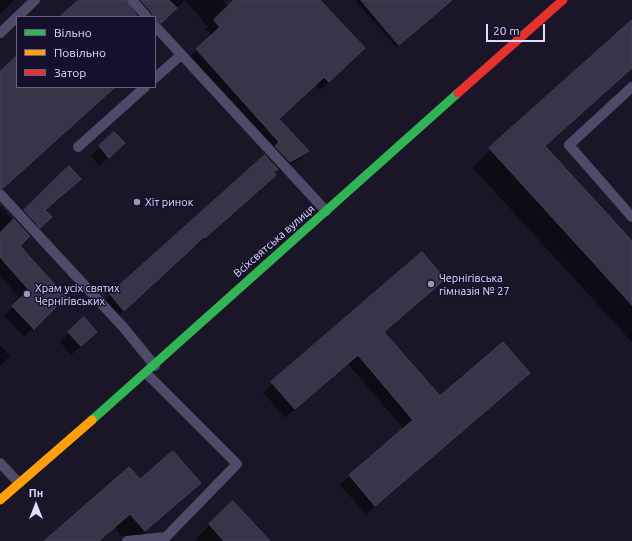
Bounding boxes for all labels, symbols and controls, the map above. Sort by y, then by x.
legend [16,16,156,88]
scale bar [488,16,547,42]
text: 20 m [493,24,520,37]
text: Вільно [54,26,92,39]
text: Повільно [54,46,106,59]
text: Затор [54,66,86,79]
place label: Хіт ринок [145,195,193,209]
marker: Хіт ринок [132,197,142,207]
street label: Всіхсвятська вулиця [231,202,317,280]
place label: Чернігівська гімназія № 27 [439,271,510,297]
marker: Чернігівська гімназія № 27 [426,279,436,289]
place label: Храм усіх святих Чернігівських [35,281,120,307]
marker: Храм усіх святих Чернігівських [22,289,32,299]
north arrow [16,485,56,525]
text: Пн [29,487,43,499]

